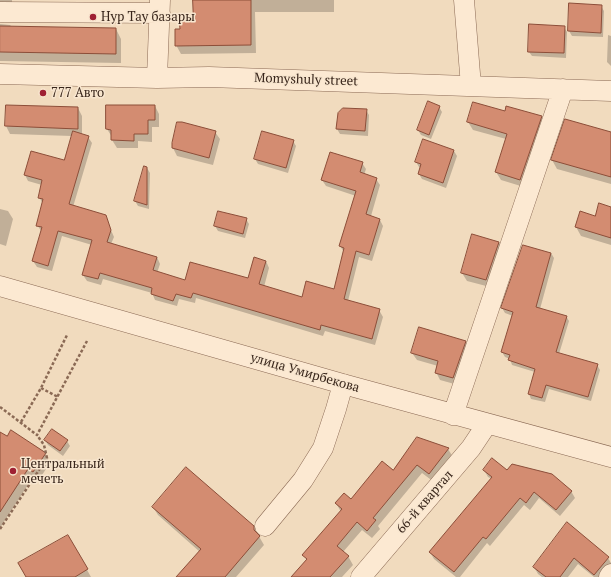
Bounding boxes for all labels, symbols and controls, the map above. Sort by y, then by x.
place label: Нур Тау базары [101,9,195,25]
marker: Нур Тау базары [88,12,98,22]
street label: Momyshuly street [254,70,358,90]
place label: 777 Авто [51,85,104,101]
marker: 777 Авто [38,88,48,98]
street label: улица Умирбекова [249,350,361,396]
place label: Центральный мечеть [21,456,105,487]
marker: Центральный мечеть [8,466,18,476]
street label: 66-й квартал [393,467,457,537]

